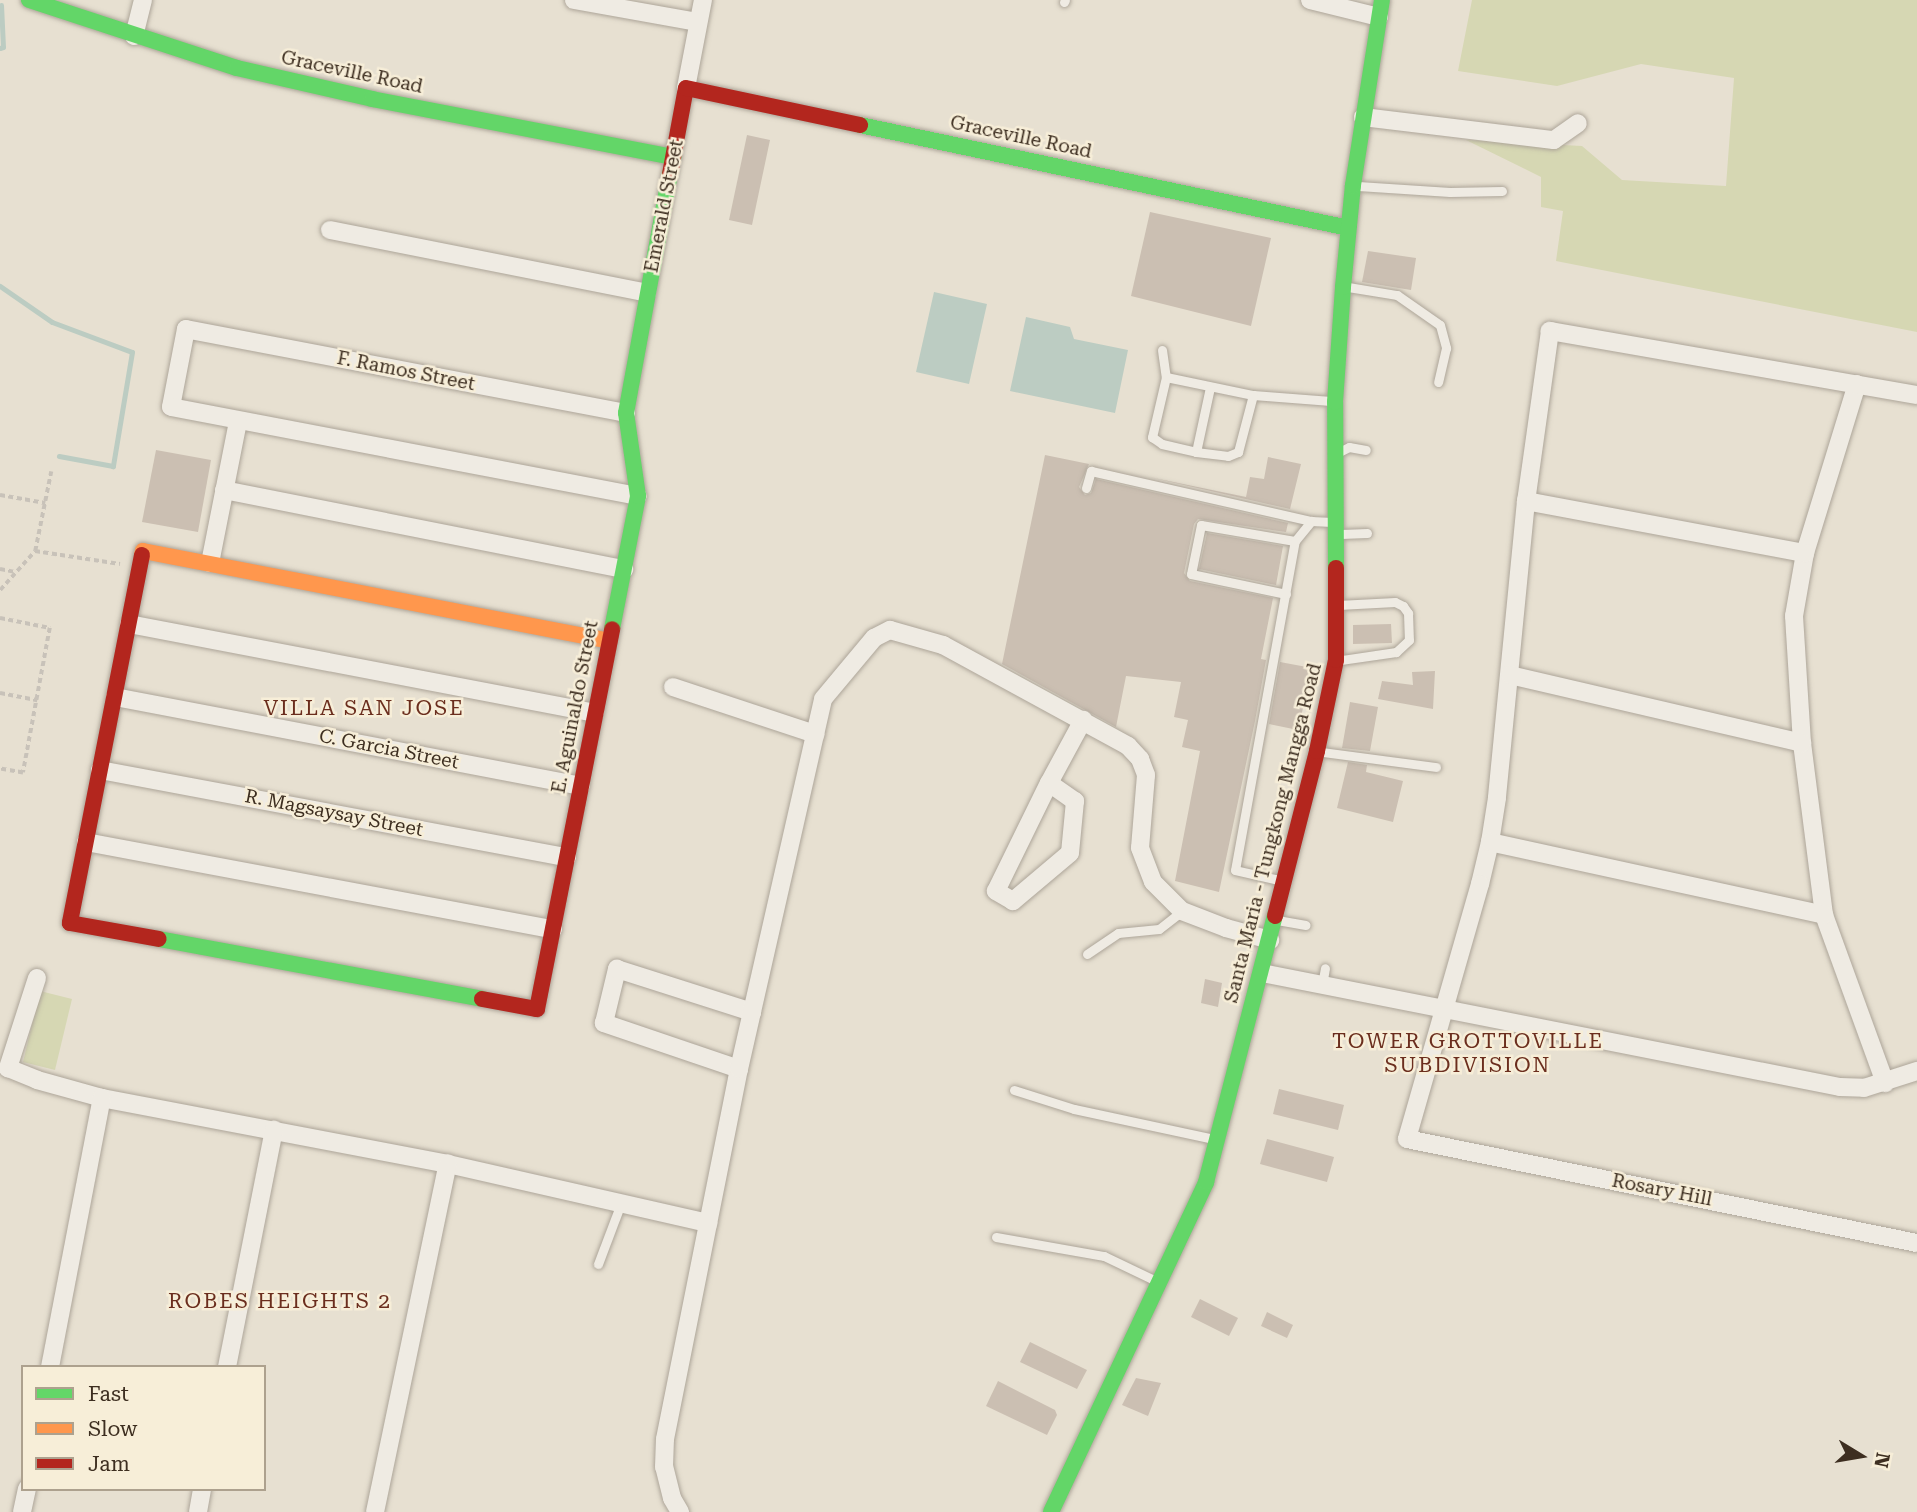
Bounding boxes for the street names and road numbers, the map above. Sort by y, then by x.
street label: Graceville Road [279,46,425,98]
street label: Graceville Road [948,111,1094,163]
street label: Emerald Street [640,137,688,275]
street label: F. Ramos Street [335,346,477,396]
street label: E. Aguinaldo Street [547,619,603,795]
street label: Santa Maria - Tungkong Mangga Road [1220,661,1326,1005]
street label: C. Garcia Street [317,724,461,774]
street label: R. Magsaysay Street [243,785,425,841]
street label: Rosary Hill [1610,1169,1714,1211]

